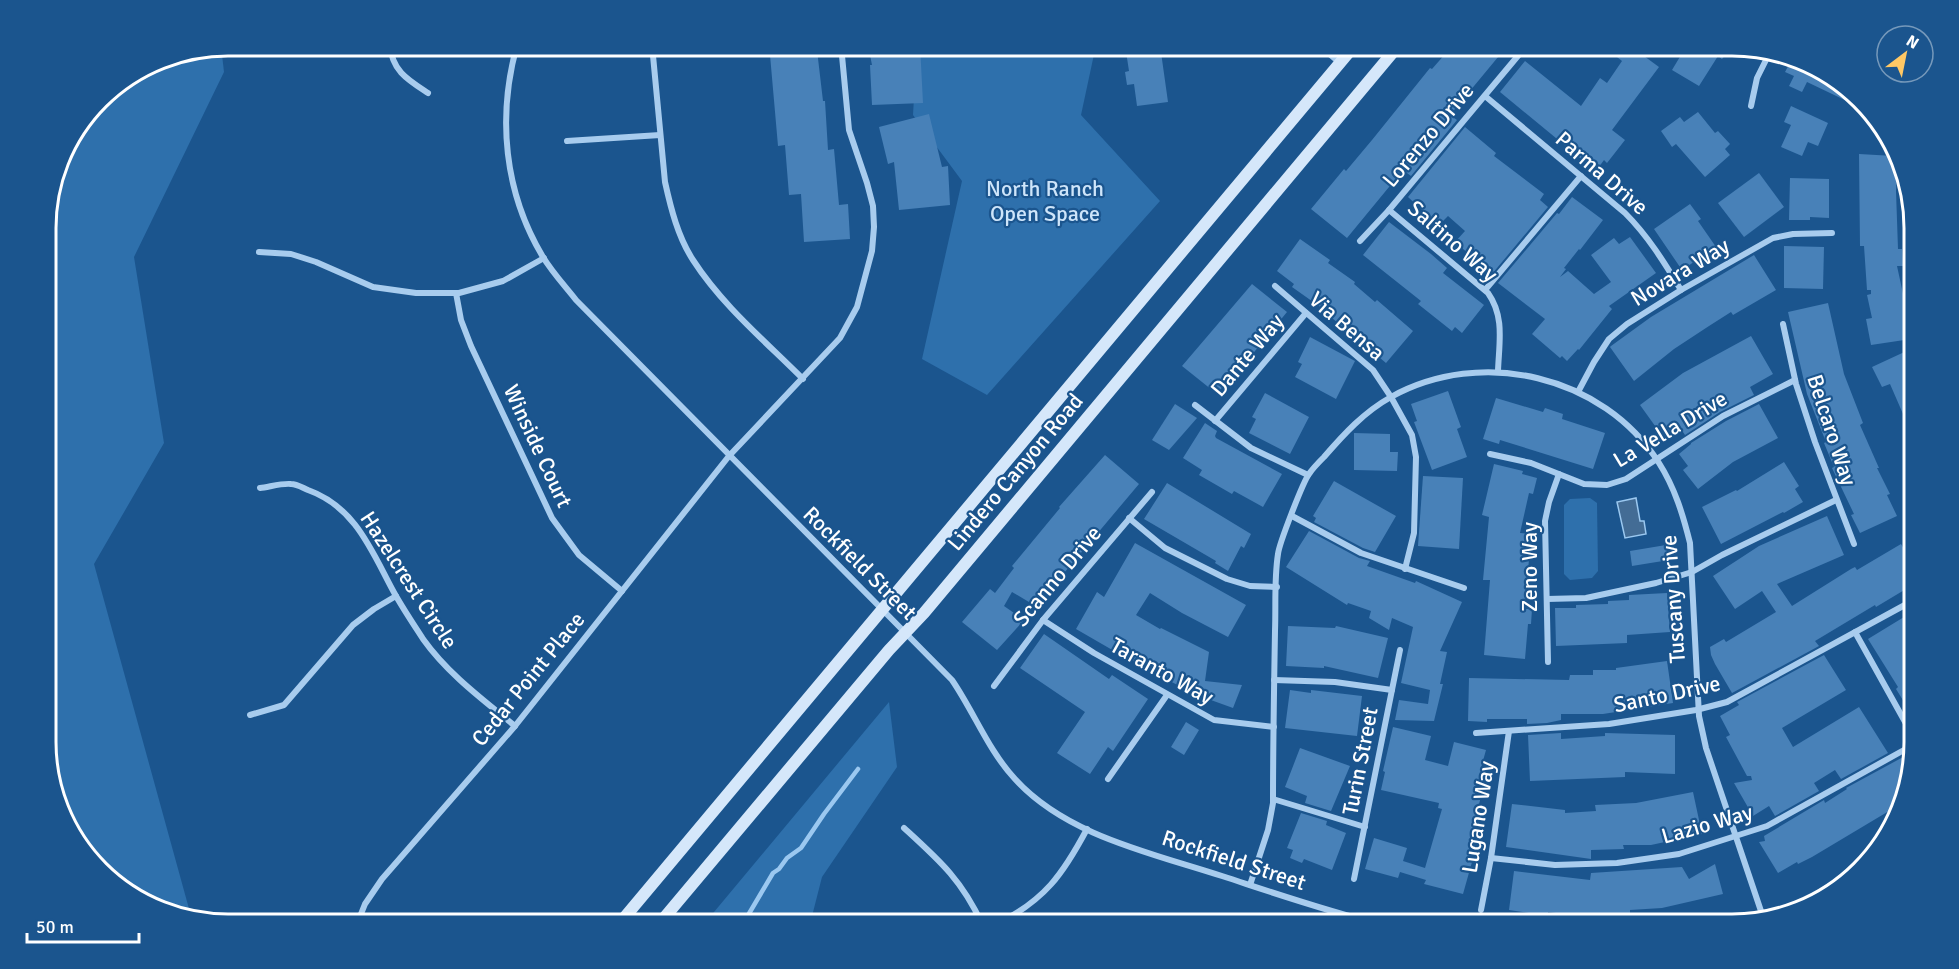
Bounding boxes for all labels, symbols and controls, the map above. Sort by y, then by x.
north arrow [1875,24,1935,84]
text: N [1902,31,1922,54]
street label: Lorenzo Drive [1377,77,1479,193]
street label: Parma Drive [1550,125,1654,221]
park label: North Ranch Open Space [986,175,1104,227]
street label: Saltino Way [1402,195,1504,288]
street label: Novara Way [1626,232,1735,312]
street label: Via Bensa [1304,286,1390,366]
street label: Dante Way [1205,308,1290,402]
street label: Belcaro Way [1801,371,1863,490]
street label: Winside Court [498,380,578,512]
street label: La Vella Drive [1608,385,1732,473]
street label: Lindero Canyon Road [941,388,1089,556]
street label: Rockfield Street [798,501,923,626]
street label: Hazelcrest Circle [355,506,463,654]
street label: Scanno Drive [1007,520,1107,632]
street label: Zeno Way [1516,521,1543,612]
street label: Tuscany Drive [1655,534,1691,664]
street label: Cedar Point Place [466,606,590,752]
street label: Taranto Way [1105,631,1219,711]
street label: Santo Drive [1611,670,1723,718]
street label: Turin Street [1336,704,1384,817]
street label: Lugano Way [1456,758,1500,875]
street label: Lazio Way [1658,798,1756,850]
street label: Rockfield Street [1159,824,1310,896]
scale bar [27,906,140,944]
text: 50 m [36,916,74,938]

